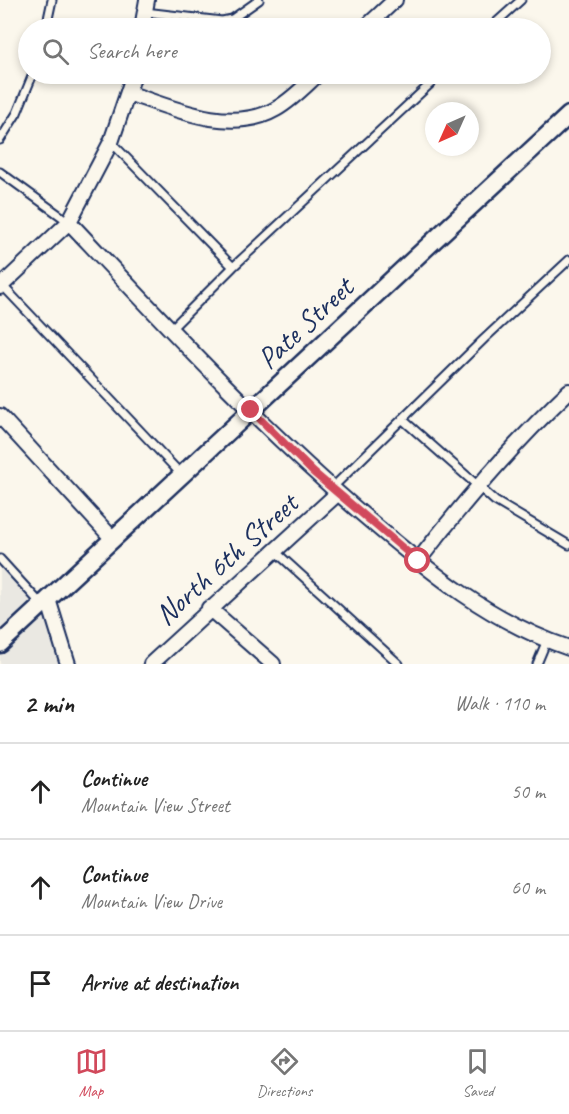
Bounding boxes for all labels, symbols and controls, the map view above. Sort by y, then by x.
search box [18,18,551,84]
icon: search [39,35,72,68]
text: Search here [87,37,177,65]
north arrow [425,102,479,156]
street label: Pate Street [249,267,363,377]
route end [237,396,263,422]
street label: North 6th Street [147,483,308,633]
route start [404,547,430,573]
text: 2 min [24,687,74,720]
text: Walk · 110 m [455,691,545,716]
text: Continue [81,765,147,793]
icon: ahead [24,775,57,808]
text: 50 m [511,779,545,804]
text: Mountain View Street [81,793,230,818]
text: Continue [81,861,147,889]
icon: ahead [24,871,57,904]
text: 60 m [511,875,545,900]
text: Mountain View Drive [81,889,222,914]
icon: arrive [24,967,57,1000]
text: Arrive at destination [81,969,238,997]
tab: Map [75,1045,108,1101]
tab: Directions [257,1045,312,1101]
tab: Saved [461,1045,494,1101]

